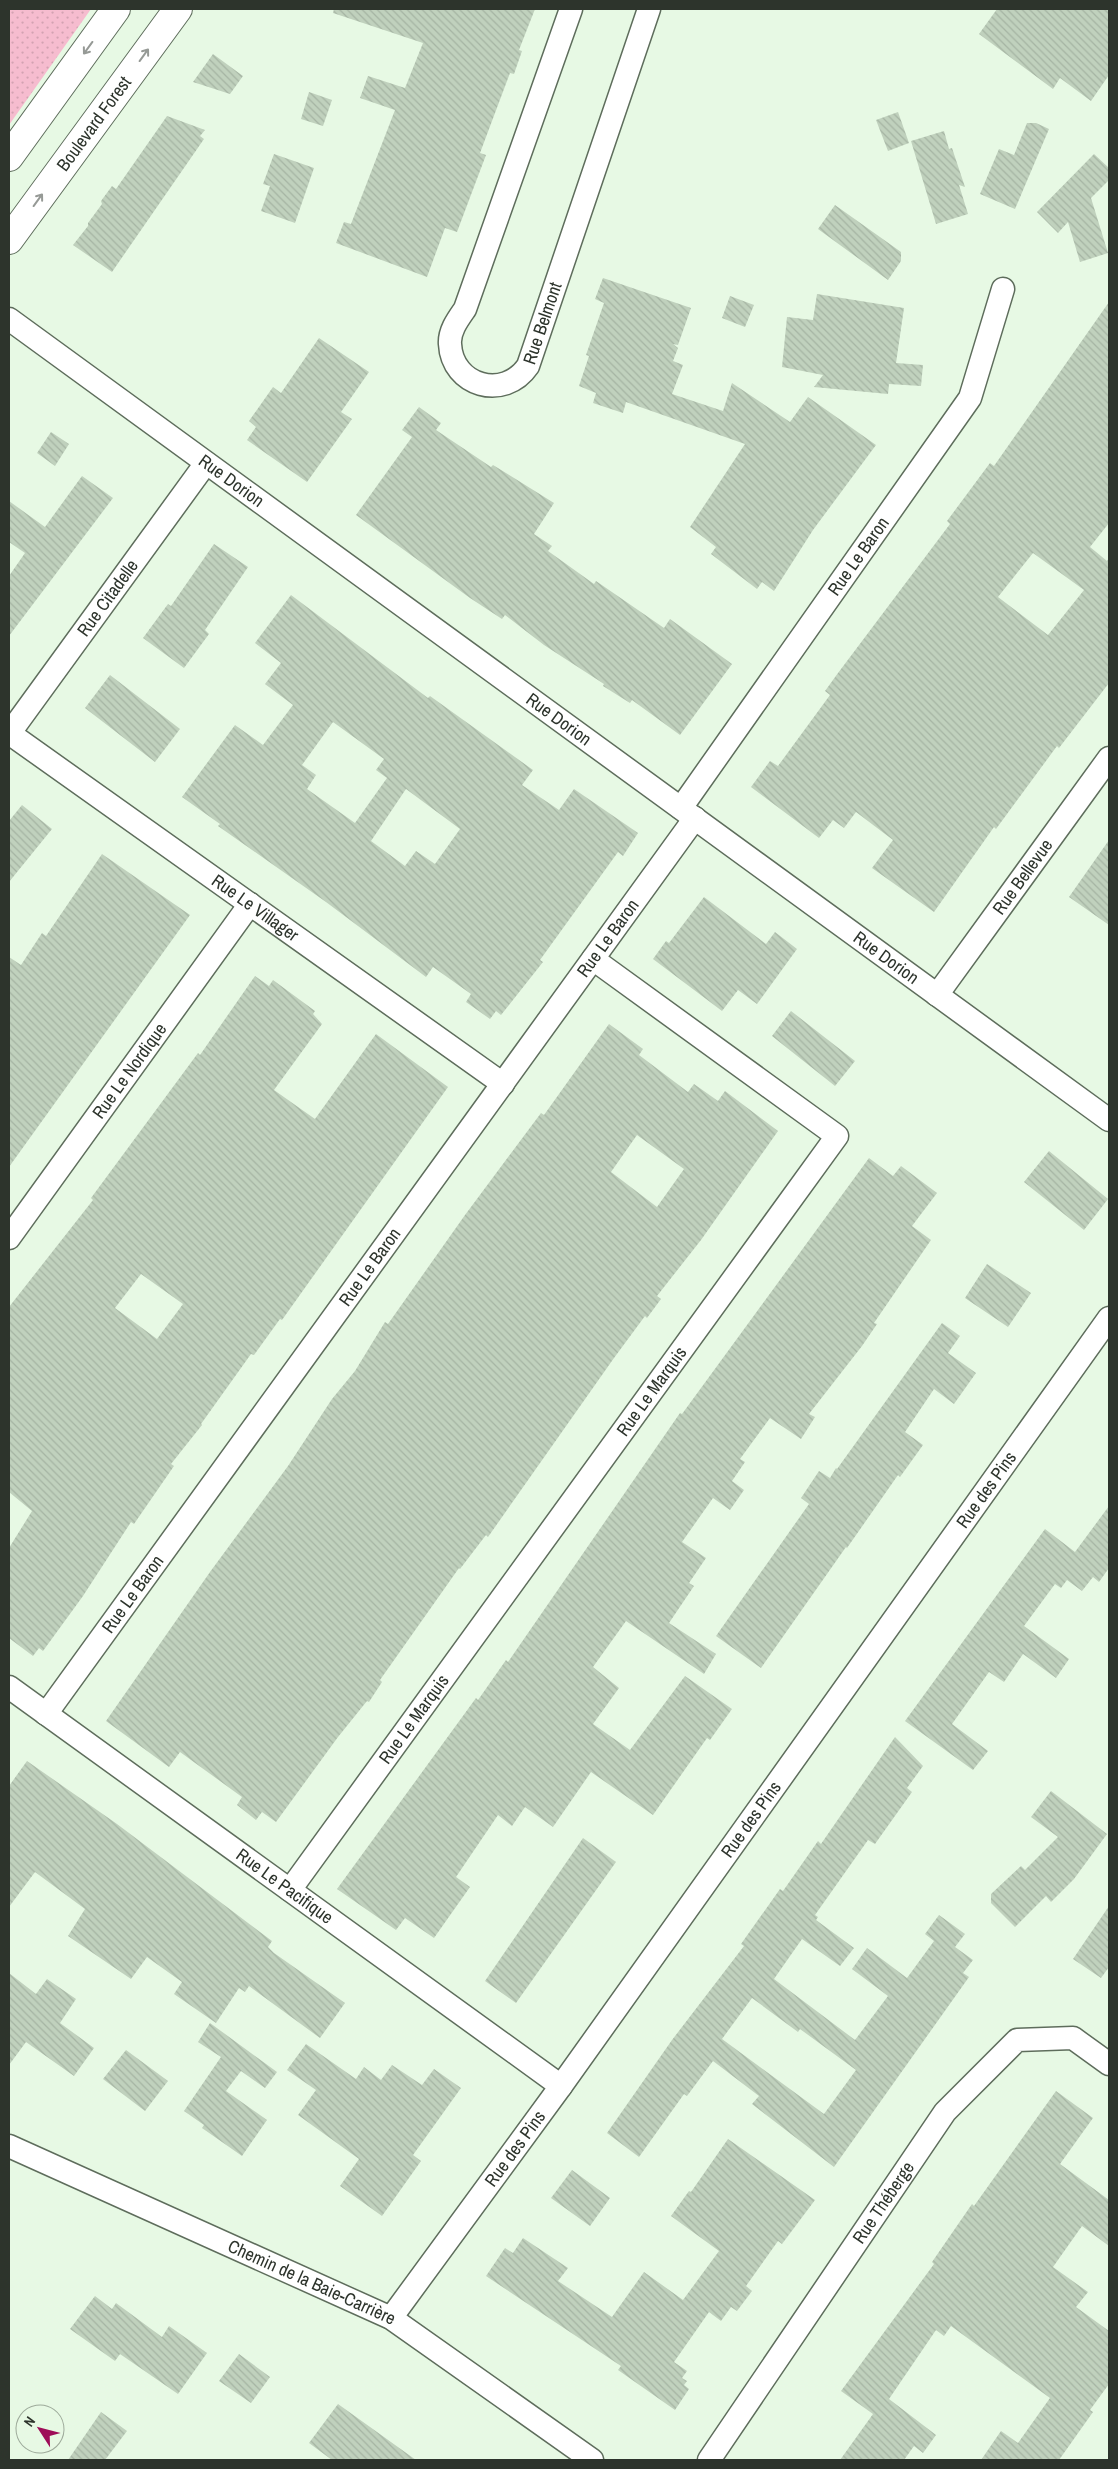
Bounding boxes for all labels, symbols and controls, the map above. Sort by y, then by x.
one-way arrow [82,41,93,54]
one-way arrow [139,48,149,62]
street label: Boulevard Forest [51,71,137,176]
one-way arrow [32,194,43,207]
street label: Rue Belmont [516,279,568,368]
street label: Rue Dorion [194,448,269,513]
street label: Rue Le Baron [822,511,895,600]
street label: Rue Citadelle [71,554,144,641]
street label: Rue Dorion [521,687,597,751]
street label: Rue Bellevue [986,834,1058,919]
street label: Rue Le Villager [207,868,304,947]
street label: Rue Le Baron [571,894,644,982]
street label: Rue Dorion [848,925,924,990]
street label: Rue Le Nordique [86,1018,172,1124]
street label: Rue Le Baron [333,1222,406,1311]
street label: Rue Le Marquis [610,1341,692,1441]
street label: Rue des Pins [950,1446,1022,1533]
street label: Rue Le Baron [96,1550,169,1638]
street label: Rue Le Marquis [373,1669,454,1769]
street label: Rue des Pins [715,1776,787,1863]
street label: Rue Le Pacifique [231,1842,338,1929]
street label: Rue des Pins [478,2105,551,2191]
street label: Rue Théberge [846,2156,920,2248]
street label: Chemin de la Baie-Carrière [224,2233,400,2331]
north arrow [15,2404,65,2454]
text: N [20,2413,39,2430]

